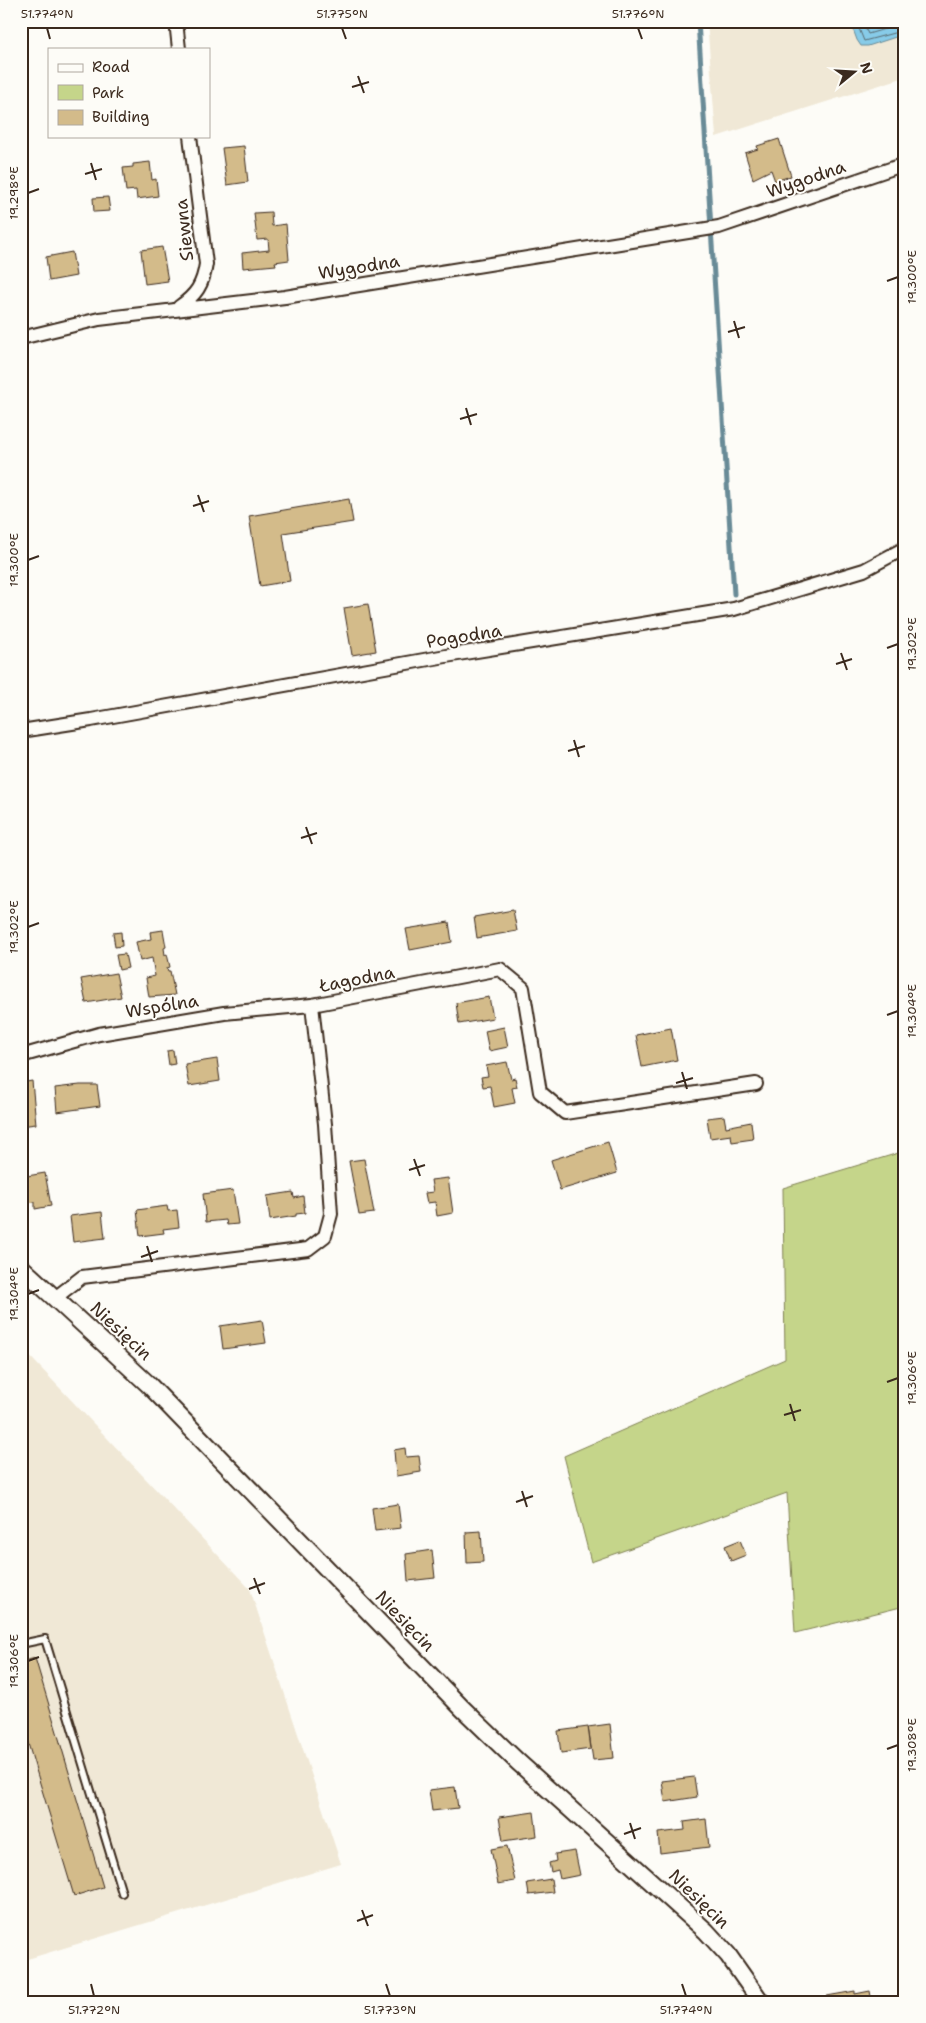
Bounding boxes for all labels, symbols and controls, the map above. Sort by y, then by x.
text: 51.774°N [21,6,73,22]
text: 51.775°N [316,6,368,22]
text: 51.776°N [612,6,664,22]
legend [48,48,210,138]
north arrow [828,48,878,98]
text: Road [92,57,130,77]
text: N [856,60,877,76]
text: Park [92,83,124,103]
text: Building [92,107,149,127]
street label: Wygodna [763,154,849,204]
text: 19.298°E [6,166,22,220]
street label: Siewna [169,198,199,262]
street label: Wygodna [316,249,402,285]
text: 19.300°E [904,250,920,304]
text: 19.300°E [6,533,22,587]
text: 19.302°E [904,617,920,671]
street label: Pogodna [425,618,503,654]
text: 19.302°E [6,900,22,954]
street label: Łagodna [316,960,397,998]
text: 19.304°E [904,984,920,1038]
street label: Wspólna [124,988,200,1024]
text: 19.304°E [6,1267,22,1321]
street label: Niesięcin [85,1296,157,1366]
text: 19.306°E [904,1351,920,1405]
street label: Niesięcin [370,1585,440,1657]
text: 19.306°E [6,1634,22,1688]
text: 19.308°E [904,1718,920,1772]
street label: Niesięcin [663,1864,735,1934]
text: 51.772°N [68,2002,120,2018]
text: 51.773°N [364,2002,416,2018]
text: 51.774°N [660,2002,712,2018]

